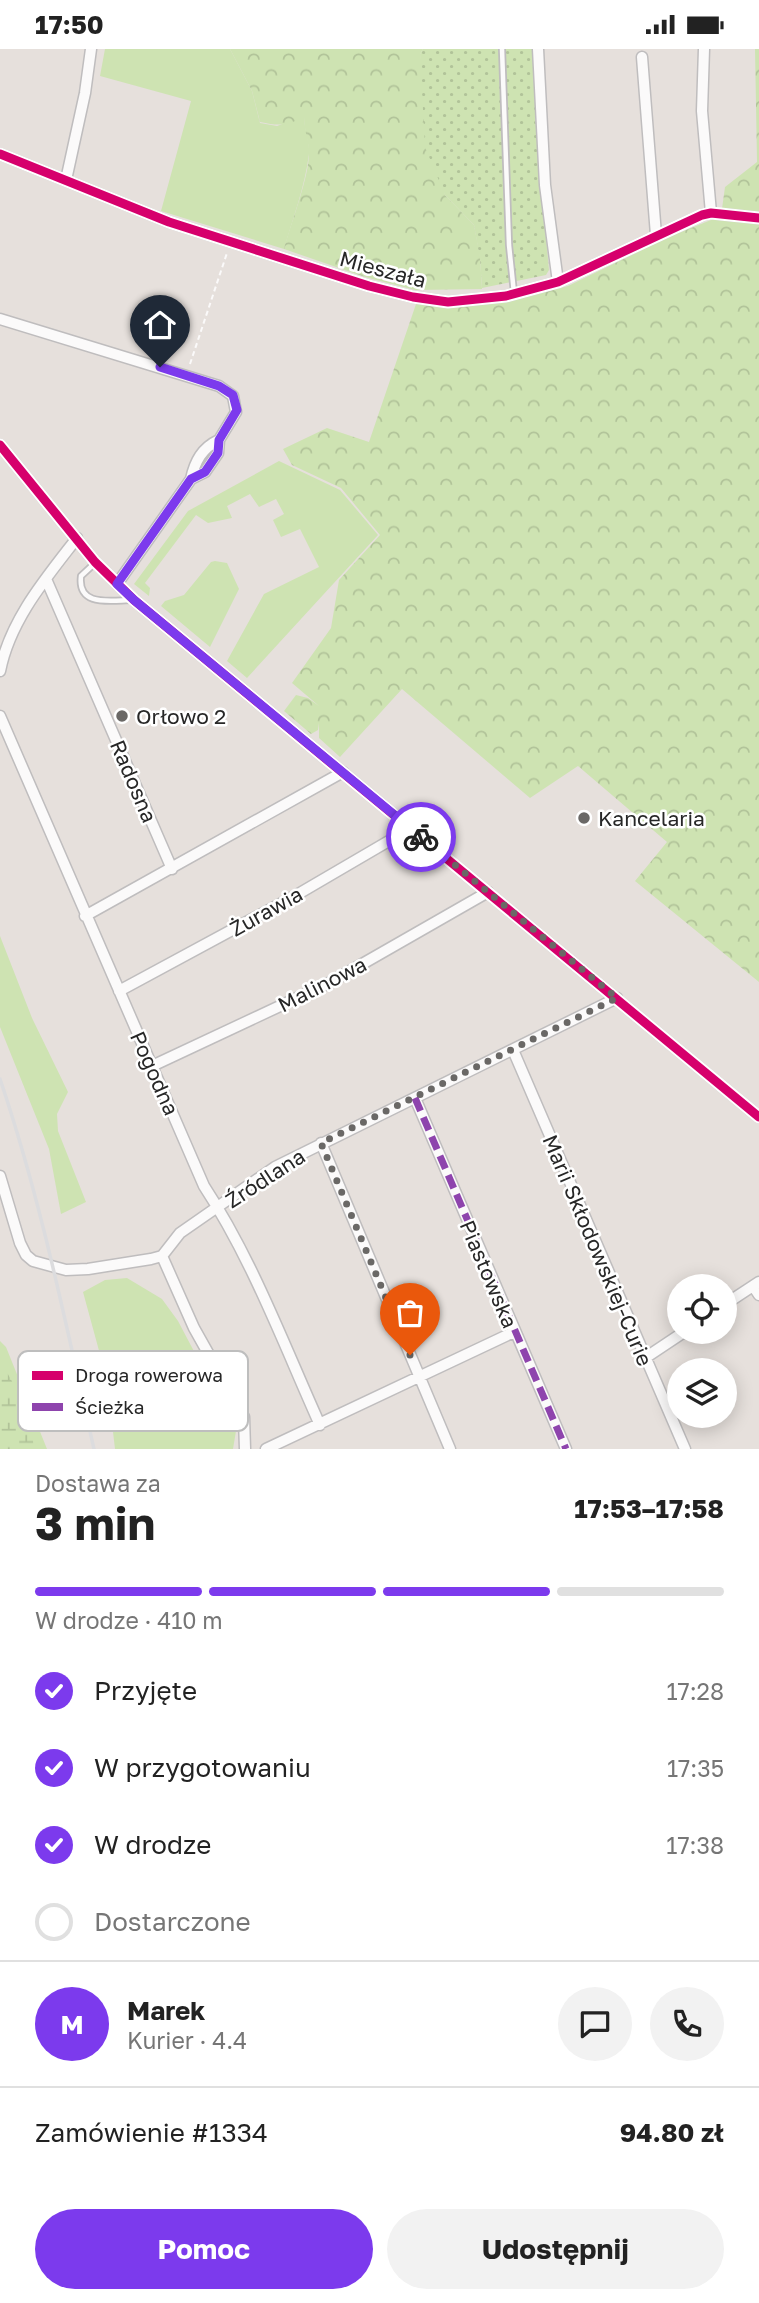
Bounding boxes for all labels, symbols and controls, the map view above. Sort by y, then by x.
text: 17:50 [35,9,104,40]
street label: Mieszała [337,245,429,293]
pin [130,295,190,367]
icon: home [141,306,179,344]
place label: Orłowo 2 [136,703,226,729]
marker: Orłowo 2 [114,708,130,724]
street label: Radosna [105,736,163,826]
courier [386,802,456,872]
place label: Kancelaria [598,805,705,831]
marker: Kancelaria [576,810,592,826]
icon: bike [402,818,440,856]
street label: Żurawia [225,880,307,942]
street label: Malinowa [273,951,371,1017]
street label: Pogodna [125,1027,185,1119]
street label: Marii Skłodowskiej-Curie [537,1130,659,1370]
street label: Źródlana [220,1143,310,1213]
street label: Piastowska [455,1216,523,1332]
map controls [667,1274,737,1428]
button: locate [667,1274,737,1344]
pin [380,1283,440,1355]
icon: bag [391,1294,429,1332]
legend [18,1351,248,1431]
button: layers [667,1358,737,1428]
text: Droga rowerowa [75,1363,223,1386]
text: Ścieżka [75,1395,145,1418]
text: Dostawa za [35,1469,161,1497]
text: 17:53–17:58 [574,1493,724,1524]
text: 3 min [35,1495,155,1550]
text: W drodze · 410 m [35,1606,223,1634]
icon: check [35,1672,73,1710]
text: Przyjęte [94,1675,197,1706]
text: 17:28 [666,1677,724,1705]
icon: check [35,1749,73,1787]
text: W przygotowaniu [94,1752,311,1783]
text: 17:35 [667,1754,724,1782]
icon: check [35,1826,73,1864]
text: W drodze [94,1829,211,1860]
text: 17:38 [666,1831,724,1859]
text: Dostarczone [94,1906,251,1937]
button: chat [558,1987,632,2061]
button: phone [650,1987,724,2061]
text: Marek [127,1995,205,2026]
text: M [60,2009,84,2040]
text: Kurier · 4.4 [127,2026,247,2054]
text: Zamówienie #1334 [35,2117,268,2148]
text: 94.80 zł [620,2117,724,2148]
button: Pomoc [35,2209,373,2289]
button: Udostępnij [387,2209,724,2289]

